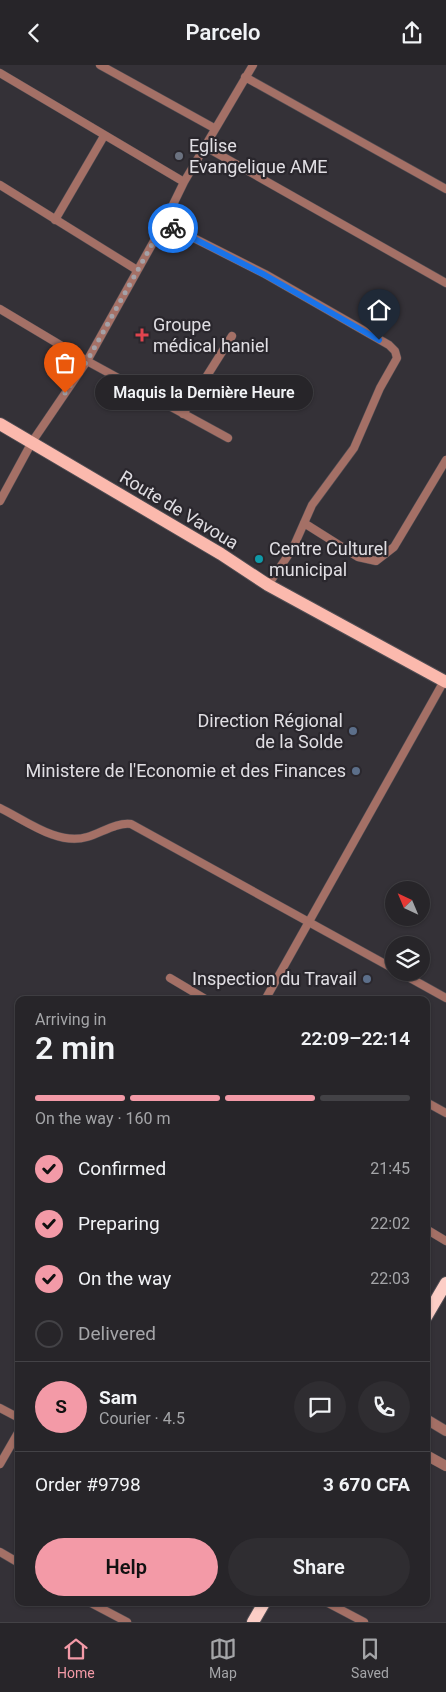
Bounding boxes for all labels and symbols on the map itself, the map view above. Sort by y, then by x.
place label: Eglise Evangelique AME [189,135,328,177]
marker: Eglise Evangelique AME [173,150,185,162]
courier [148,203,198,253]
pin [358,289,400,340]
place label: Groupe médical haniel [153,314,269,356]
marker: Groupe médical haniel [135,328,149,342]
pin [44,342,86,393]
callout: Maquis la Dernière Heure [95,375,312,411]
street label: Route de Vavoua [116,466,242,553]
place label: Centre Culturel municipal [269,538,388,580]
marker: Centre Culturel municipal [253,553,265,565]
place label: Direction Régional de la Solde [197,710,343,752]
marker: Direction Régional de la Solde [347,725,359,737]
place label: Ministere de l'Economie et des Finances [26,760,346,781]
marker: Ministere de l'Economie et des Finances [350,765,362,777]
north arrow [385,881,430,926]
place label: Inspection du Travail [192,968,357,989]
marker: Inspection du Travail [361,973,373,985]

